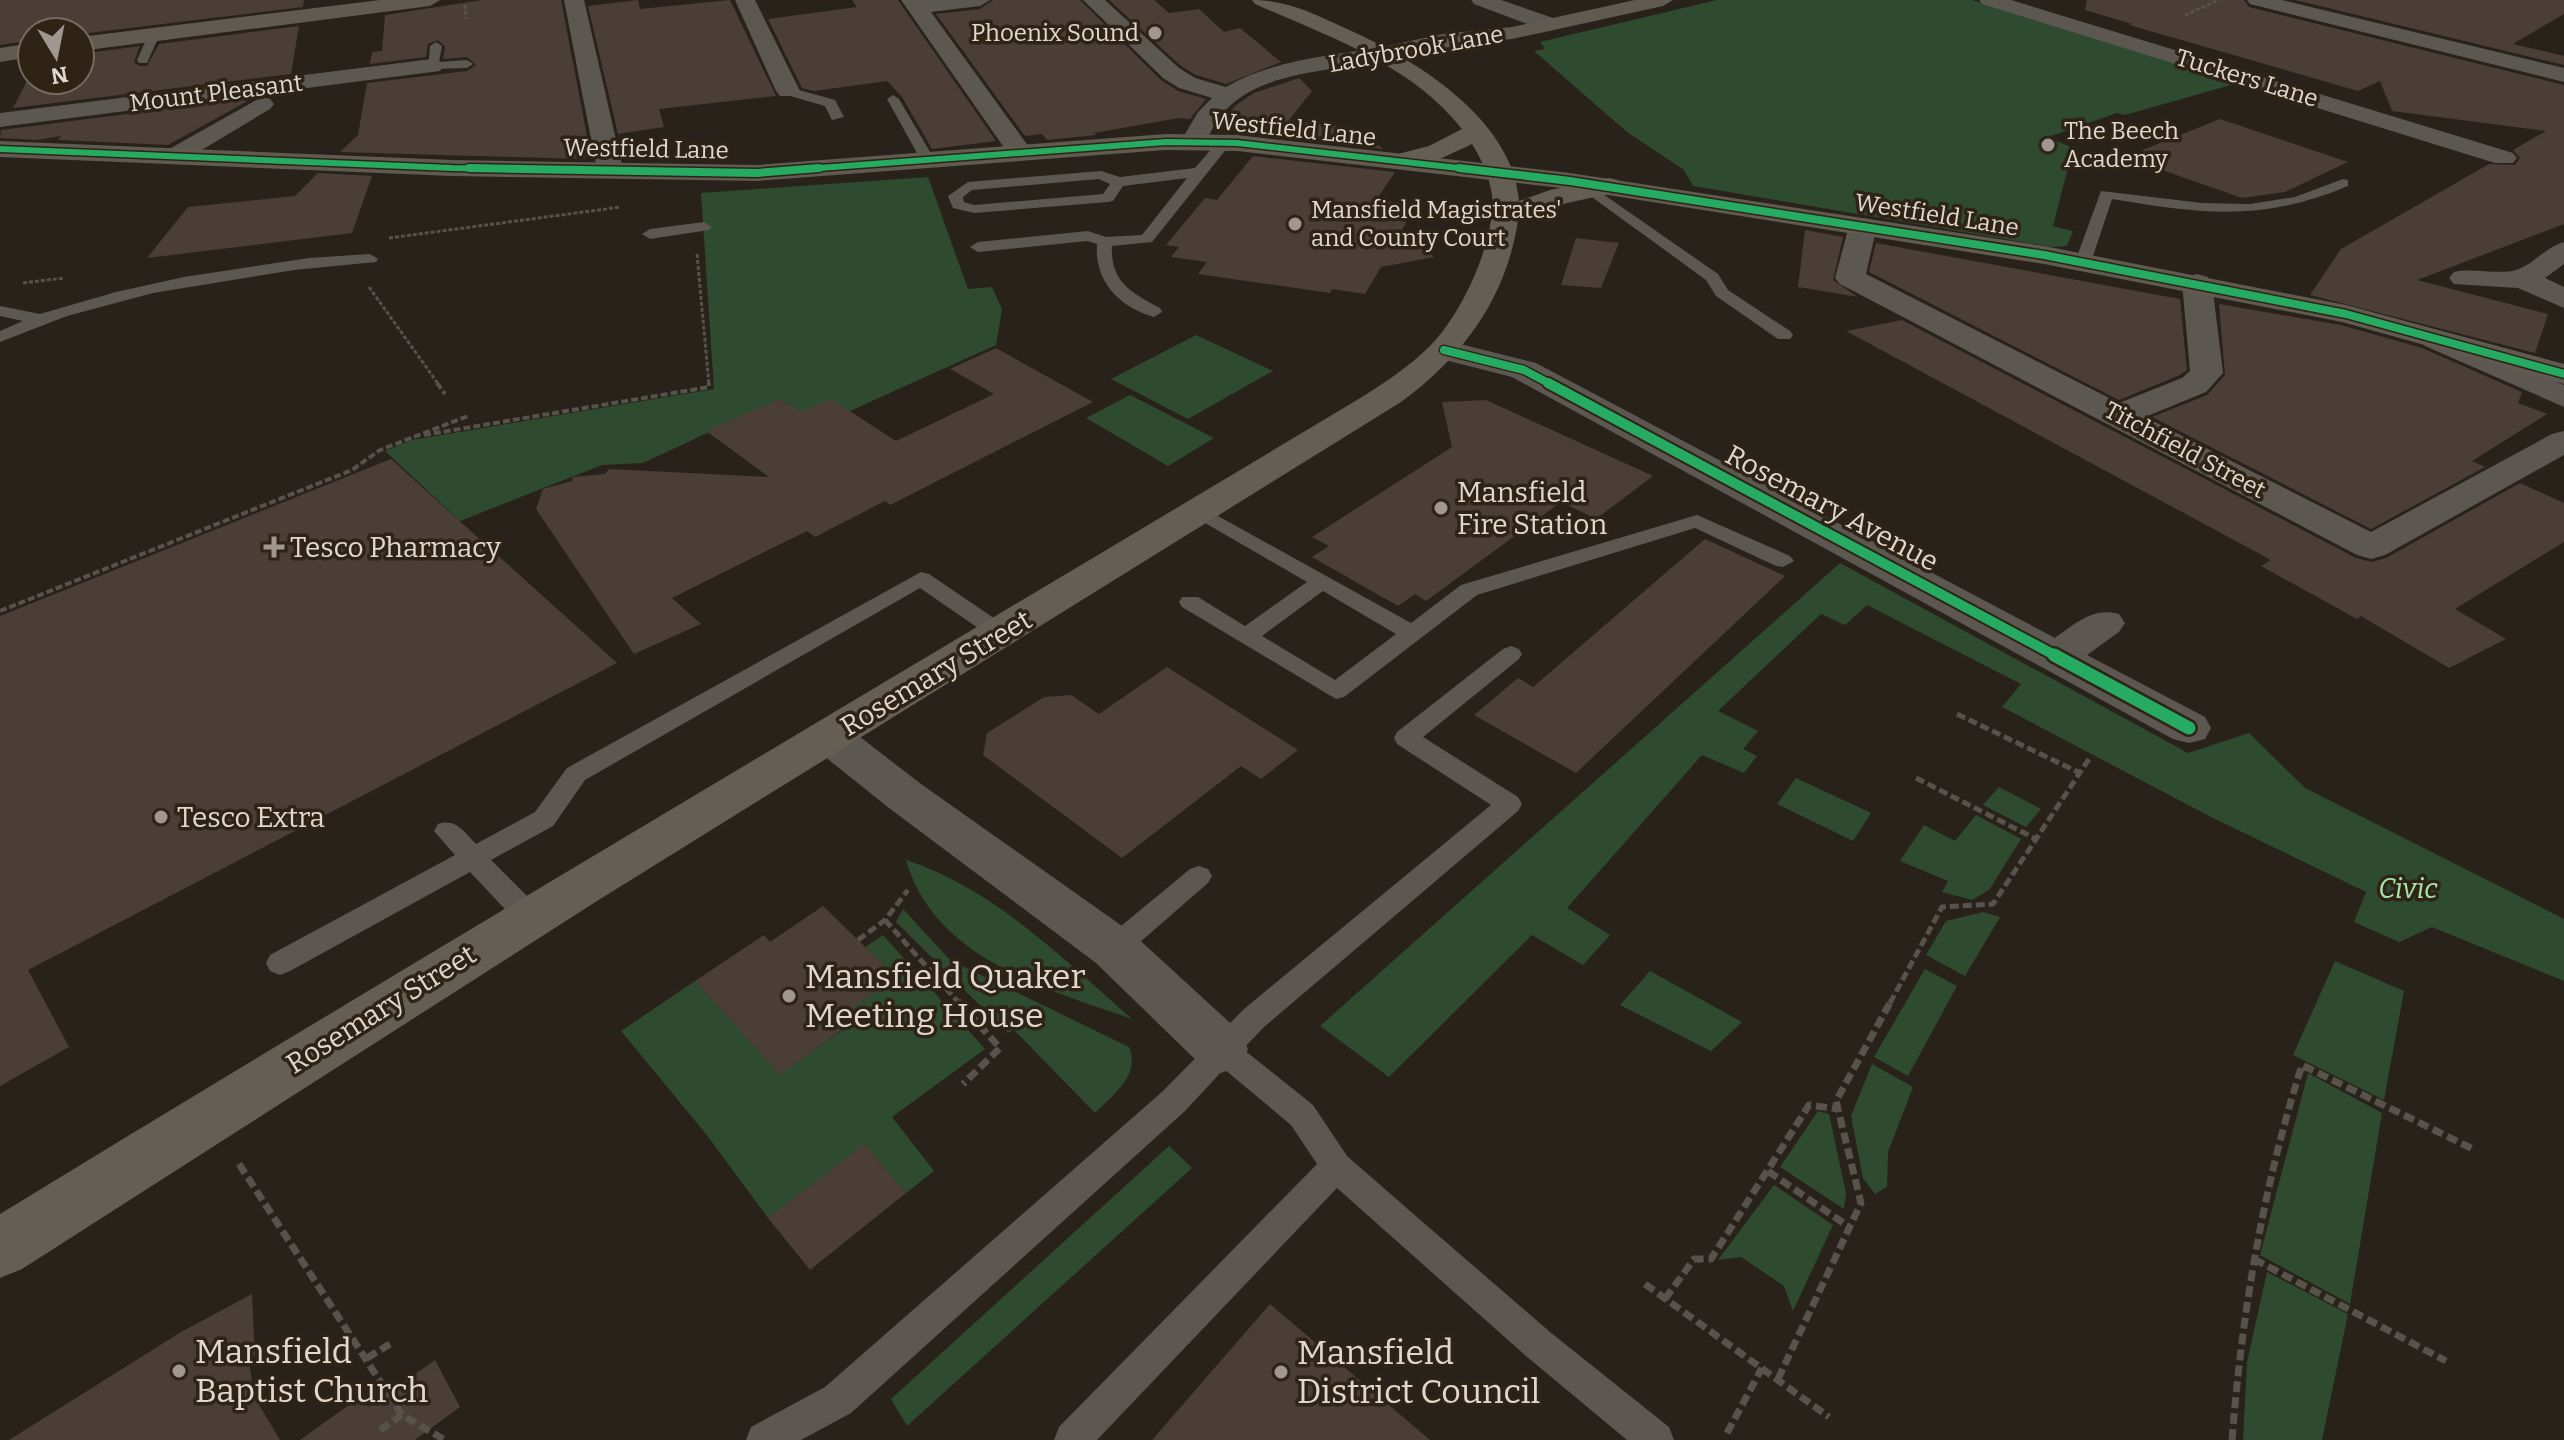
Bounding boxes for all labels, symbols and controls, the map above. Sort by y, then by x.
north arrow [16,16,96,96]
place label: Phoenix Sound [971,19,1139,47]
street label: Ladybrook Lane [1327,20,1505,78]
marker: Phoenix Sound [1146,24,1164,42]
street label: Tuckers Lane [2173,43,2321,113]
text: N [49,60,70,90]
street label: Mount Pleasant [128,68,304,117]
street label: Westfield Lane [1210,106,1378,152]
place label: The Beech Academy [2064,117,2179,173]
street label: Westfield Lane [563,134,729,164]
marker: The Beech Academy [2039,136,2057,154]
street label: Westfield Lane [1853,188,2021,242]
place label: Mansfield Magistrates' and County Court [1311,196,1562,252]
marker: Mansfield Magistrates' and County Court [1286,215,1304,233]
street label: Titchfield Street [2100,396,2271,504]
street label: Rosemary Avenue [1720,438,1944,578]
place label: Mansfield Fire Station [1457,476,1607,541]
marker: Mansfield Fire Station [1432,499,1450,517]
place label: Tesco Pharmacy [290,531,501,564]
marker: Tesco Pharmacy [265,538,283,556]
street label: Rosemary Street [835,603,1037,743]
place label: Tesco Extra [177,801,325,834]
marker: Tesco Extra [152,808,170,826]
park label: Civic [2378,872,2438,905]
street label: Rosemary Street [280,938,482,1080]
place label: Mansfield Quaker Meeting House [805,956,1085,1036]
marker: Mansfield Quaker Meeting House [780,987,798,1005]
place label: Mansfield Baptist Church [195,1331,428,1411]
place label: Mansfield District Council [1297,1332,1540,1412]
marker: Mansfield Baptist Church [170,1362,188,1380]
marker: Mansfield District Council [1272,1363,1290,1381]

